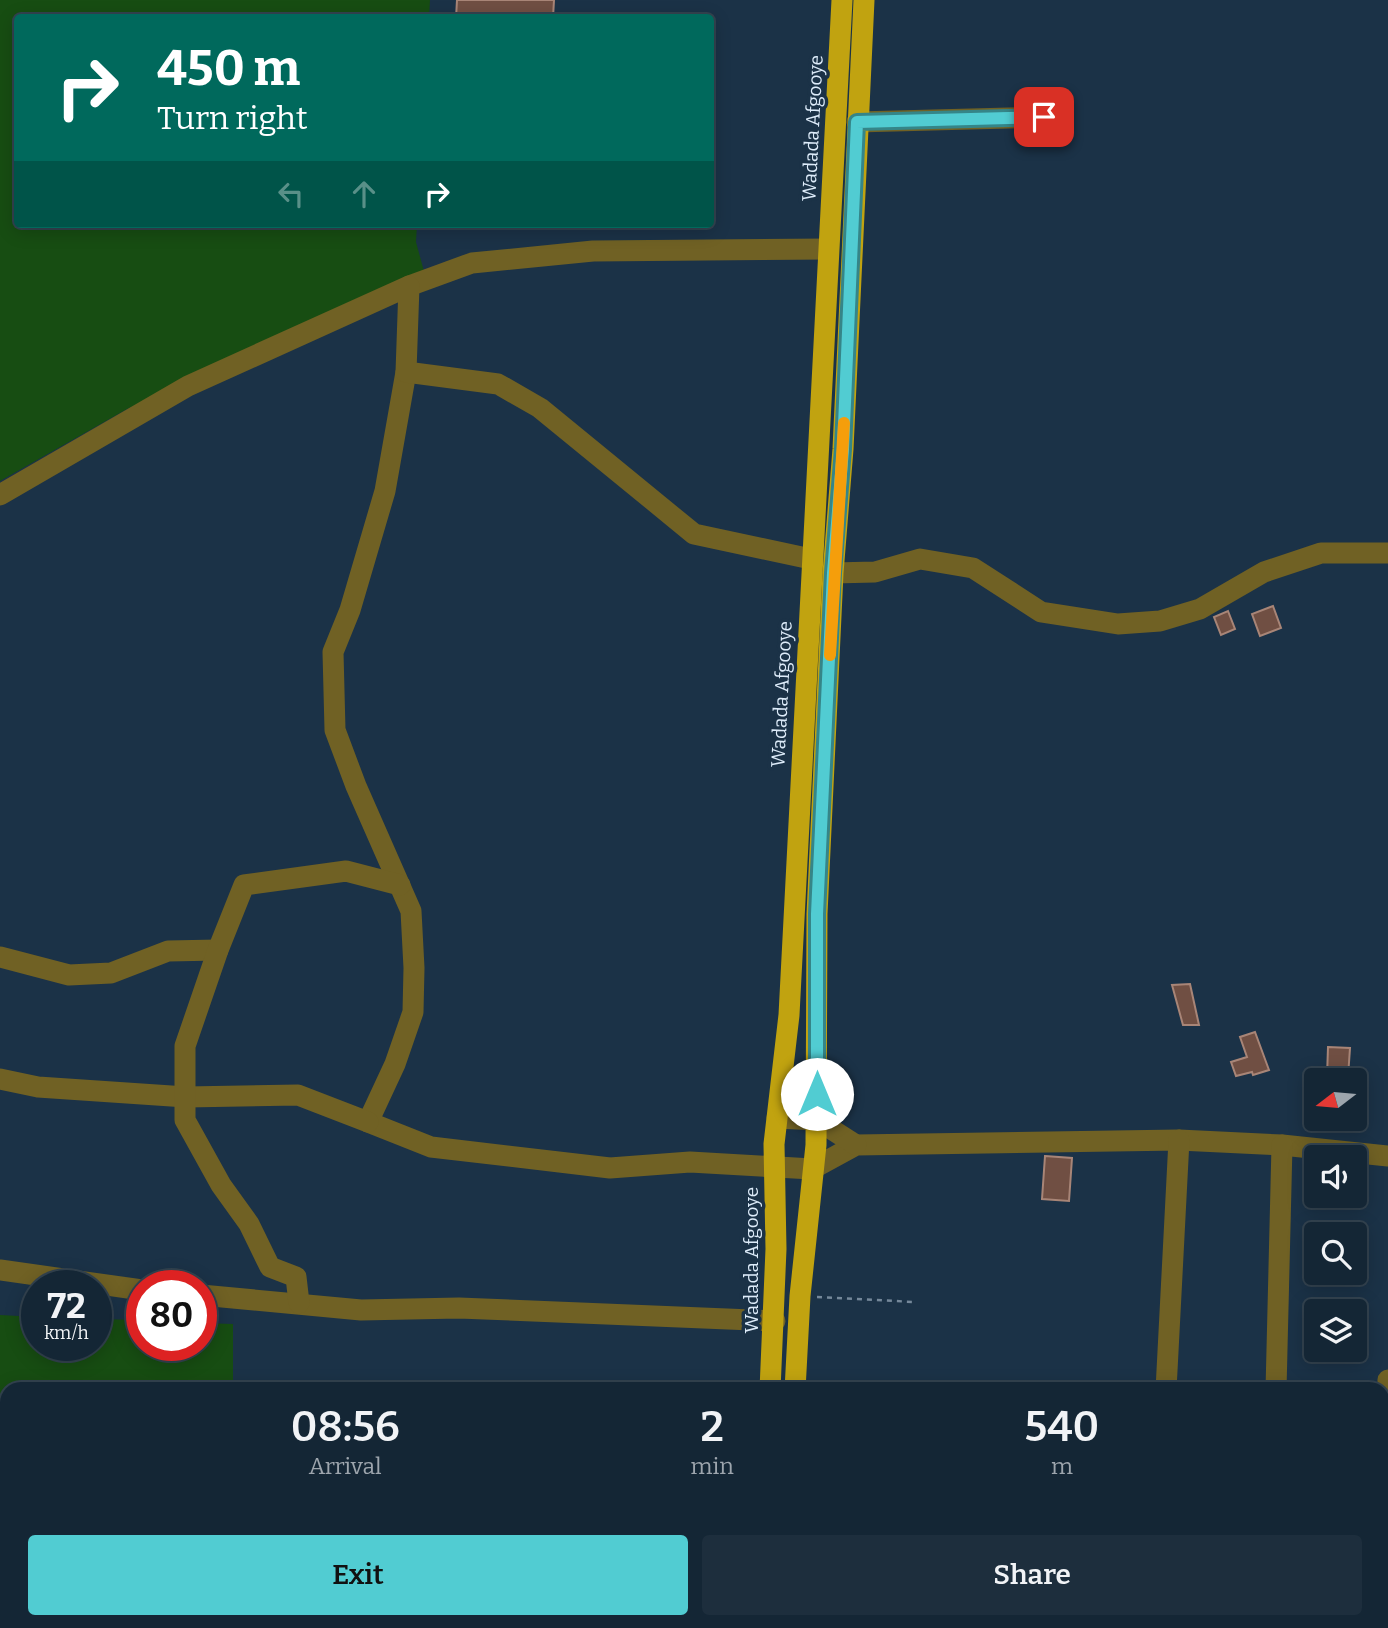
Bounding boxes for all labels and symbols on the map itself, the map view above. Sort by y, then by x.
street label: Wadada Afgooye [797,54,828,202]
pin [1014,87,1074,147]
street label: Wadada Afgooye [766,620,797,768]
position arrow [780,1057,854,1131]
north arrow [1304,1068,1367,1130]
street label: Wadada Afgooye [740,1187,763,1333]
speed limit sign: 80 [126,1270,217,1361]

